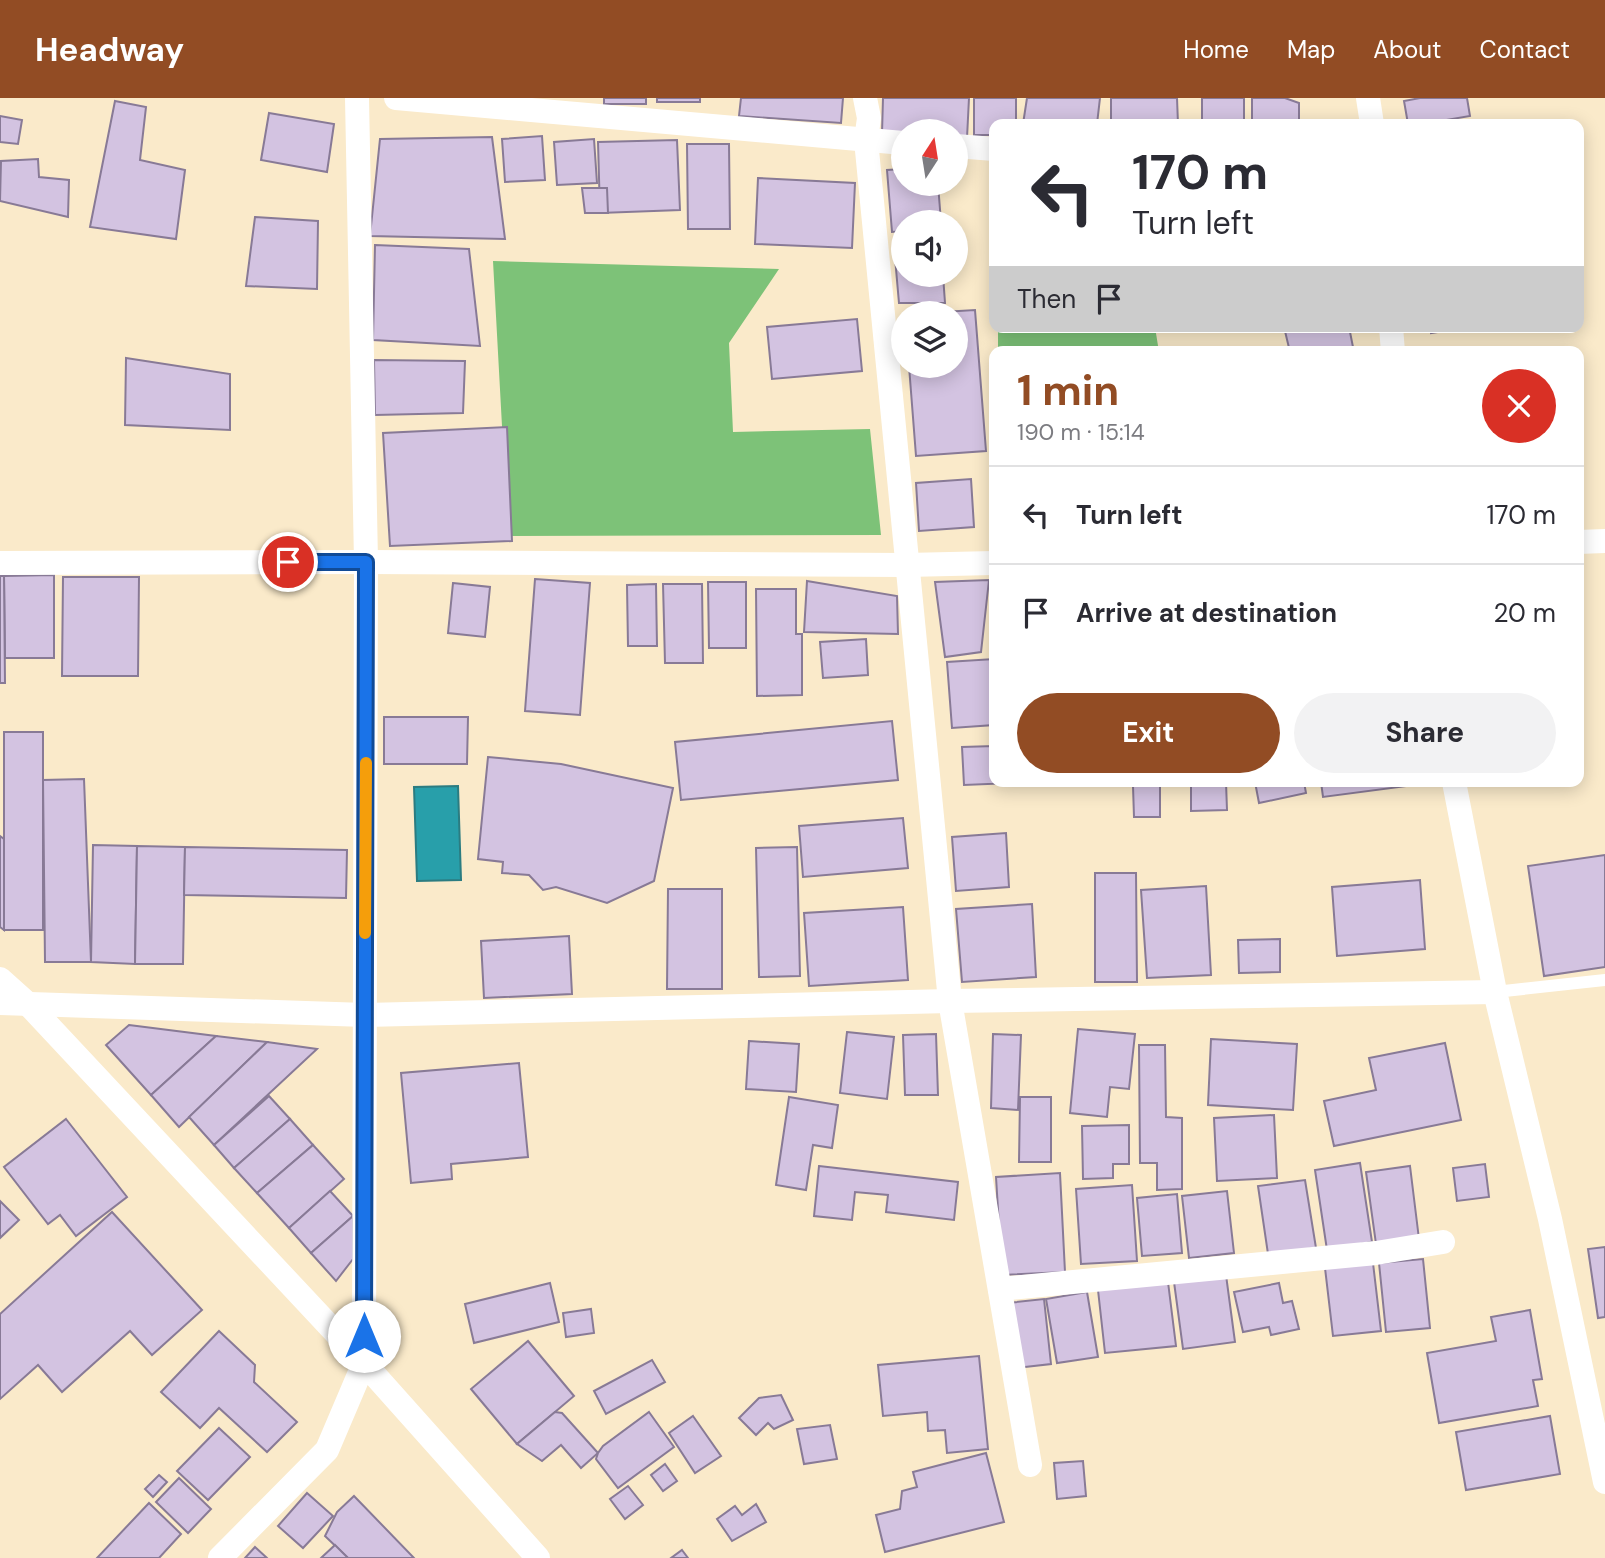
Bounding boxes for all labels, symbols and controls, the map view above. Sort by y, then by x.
text: Headway [35,28,184,71]
text: Home [1183,34,1249,65]
text: Map [1287,34,1335,65]
text: About [1373,34,1442,65]
text: Contact [1480,34,1570,65]
north arrow [891,119,968,196]
map controls [891,119,968,378]
text: 170 m [1132,140,1268,204]
icon: left [1017,147,1108,238]
text: Turn left [1132,202,1254,244]
button: sound [891,210,968,287]
icon: arrive [1090,280,1128,318]
text: Then [1017,282,1076,316]
button: layers [891,301,968,378]
text: 1 min [1017,363,1119,418]
button: close [1482,369,1556,443]
text: 190 m · 15:14 [1017,417,1145,447]
icon: left [1017,496,1055,534]
text: Turn left [1076,498,1183,532]
text: 170 m [1487,498,1556,532]
pin [258,532,318,592]
icon: arrive [269,543,307,581]
icon: arrive [1017,594,1055,632]
text: Arrive at destination [1076,596,1337,630]
text: 20 m [1493,596,1556,630]
button: Exit [1017,693,1280,773]
button: Share [1294,693,1556,773]
position arrow [327,1299,401,1373]

